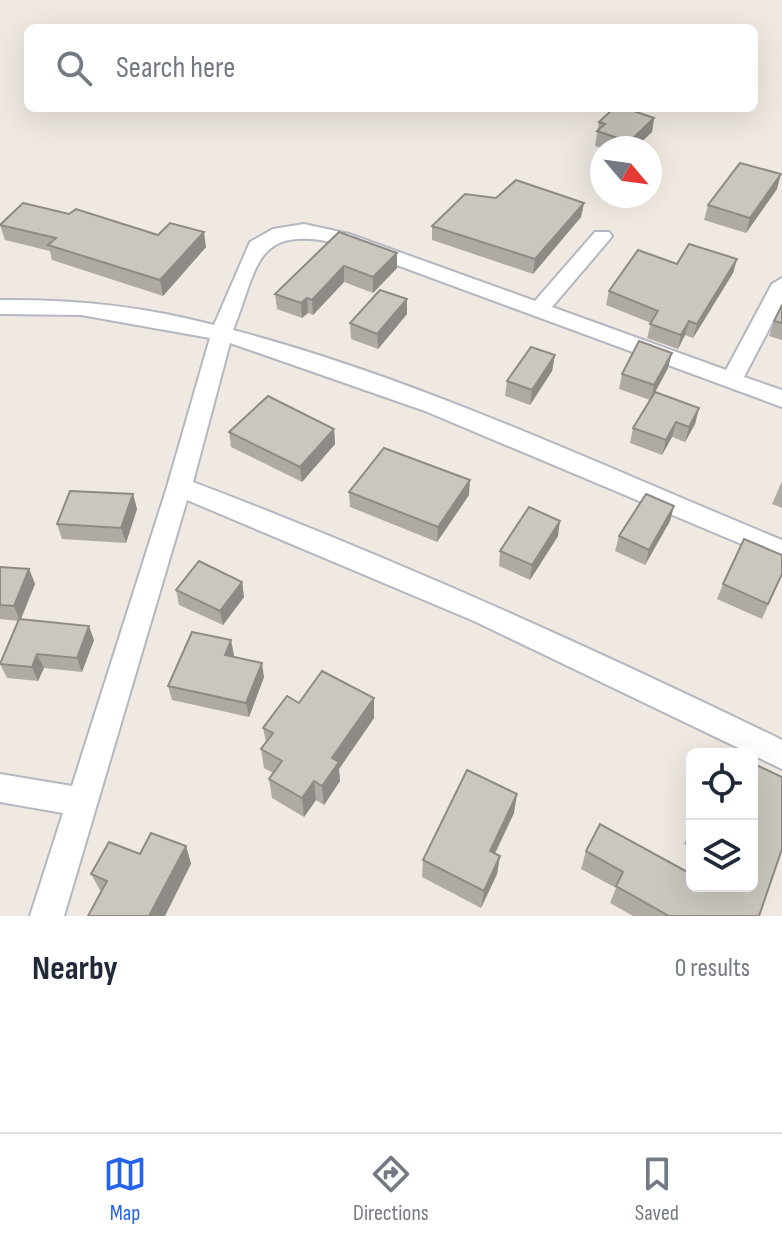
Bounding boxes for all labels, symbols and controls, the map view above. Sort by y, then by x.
search box [24,24,758,112]
icon: search [52,46,96,90]
text: Search here [116,50,235,86]
north arrow [590,136,662,208]
map controls [686,748,758,892]
button: locate [686,748,758,820]
button: layers [686,820,758,892]
text: Nearby [32,948,118,989]
text: 0 results [675,953,750,984]
tab: Map [103,1152,147,1227]
tab: Directions [353,1152,429,1227]
tab: Saved [635,1152,679,1227]

